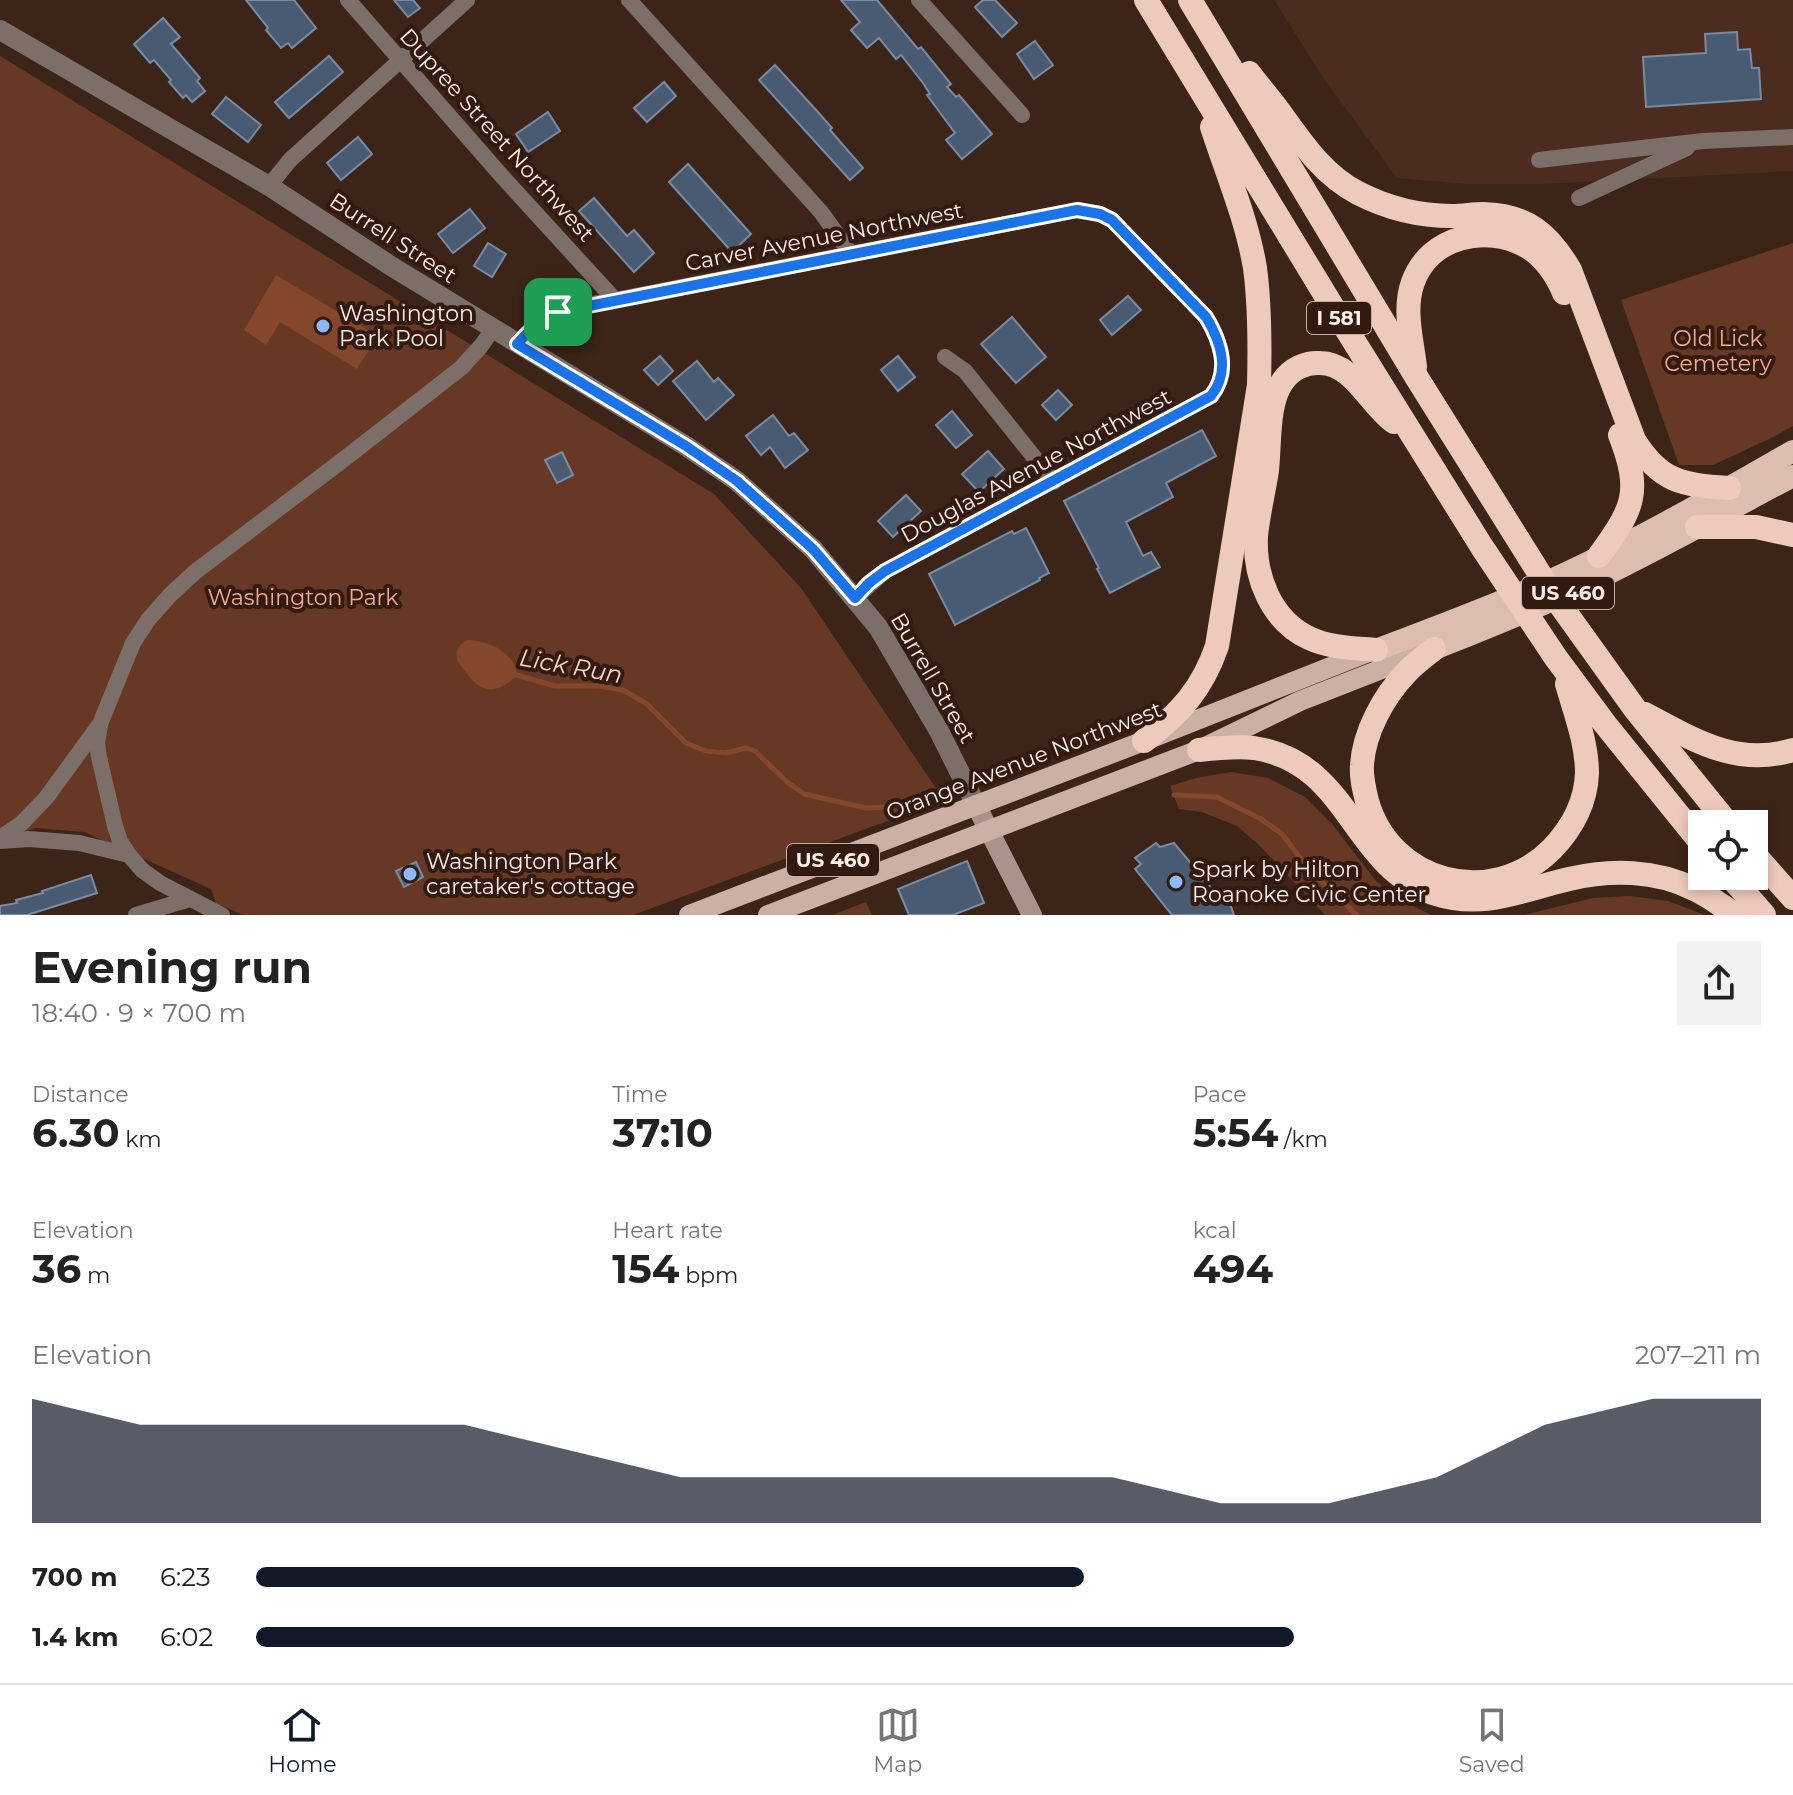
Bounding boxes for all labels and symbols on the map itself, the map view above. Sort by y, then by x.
street label: Dupree Street Northwest [394,23,600,247]
street label: Burrell Street [324,187,462,289]
street label: Carver Avenue Northwest [683,197,965,277]
pin [524,278,592,346]
place label: Washington Park Pool [339,300,474,352]
road number: I 581 [1307,302,1371,334]
marker: Washington Park Pool [314,317,332,335]
park label: Old Lick Cemetery [1664,325,1772,377]
street label: Douglas Avenue Northwest [896,383,1176,549]
road number: US 460 [1522,577,1614,609]
park label: Washington Park [208,584,399,611]
street label: Burrell Street [885,608,981,748]
water label: Lick Run [517,643,625,689]
street label: Orange Avenue Northwest [882,696,1166,826]
road number: US 460 [787,844,879,876]
place label: Washington Park caretaker's cottage [426,848,635,900]
place label: Spark by Hilton Roanoke Civic Center [1192,856,1426,908]
marker: Washington Park caretaker's cottage [401,865,419,883]
marker: Spark by Hilton Roanoke Civic Center [1167,873,1185,891]

